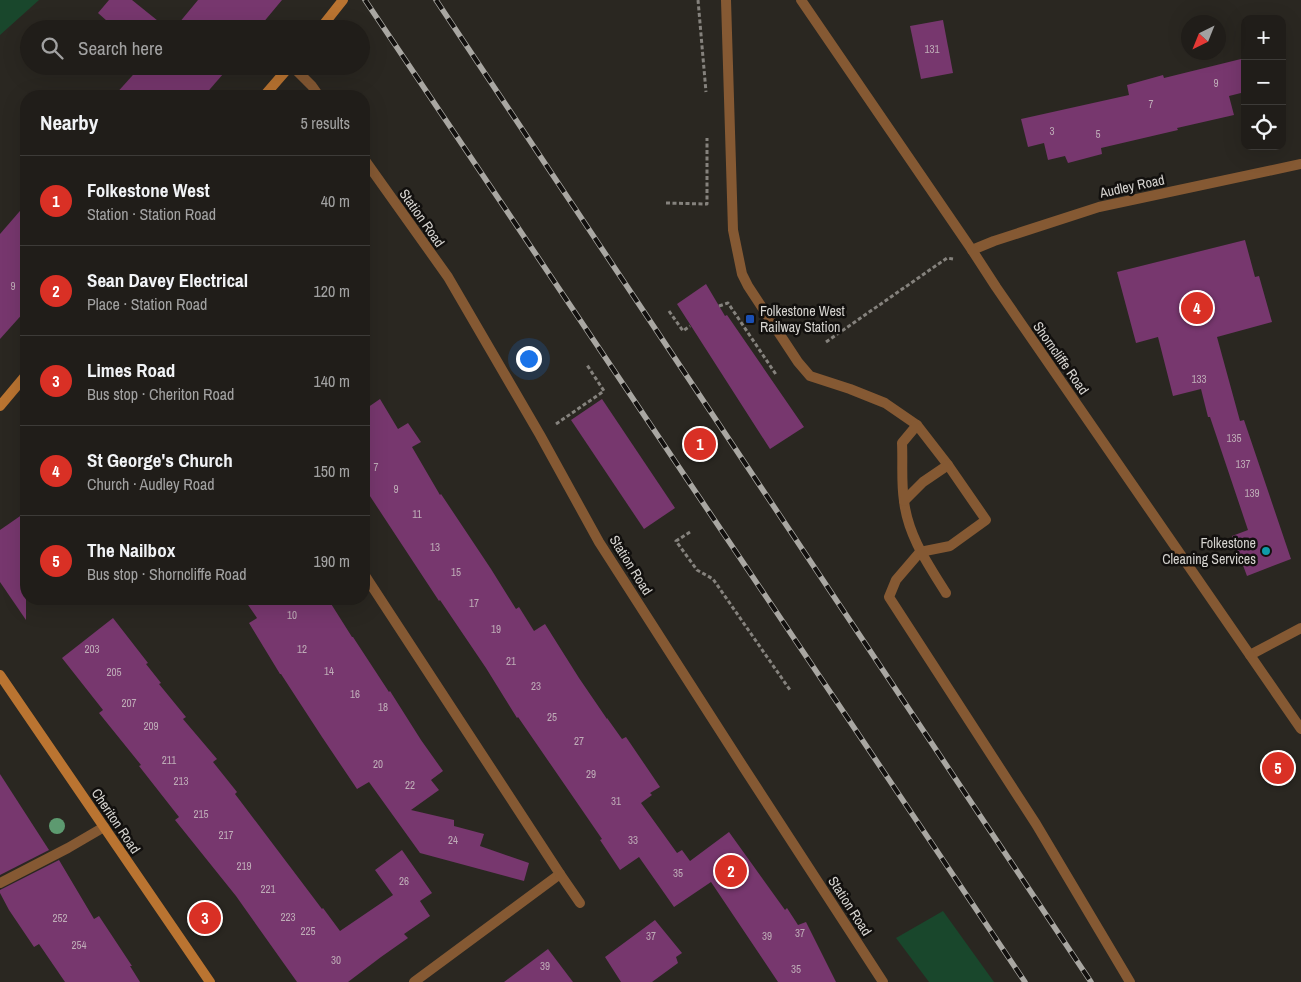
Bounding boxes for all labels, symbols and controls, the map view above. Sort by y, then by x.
north arrow [1181,15,1226,60]
map controls [1241,15,1286,150]
button: + [1241,15,1286,60]
search box [20,20,370,75]
icon: search [38,34,66,62]
text: Search here [78,35,163,61]
house number: 131 [924,42,940,56]
button: − [1241,60,1286,105]
house number: 9 [1213,76,1219,90]
house number: 7 [1148,97,1154,111]
button: locate [1241,105,1286,150]
text: Nearby [40,108,98,137]
text: 5 results [300,112,350,134]
house number: 3 [1049,124,1055,138]
house number: 5 [1095,127,1101,141]
street label: Audley Road [1097,170,1166,202]
text: Folkestone West [87,177,210,203]
street label: Station Road [395,185,449,251]
text: 1 [52,190,60,212]
text: 40 m [321,190,350,212]
text: Station · Station Road [87,203,216,225]
text: Sean Davey Electrical [87,267,248,293]
house number: 9 [10,279,16,293]
text: 2 [52,280,60,302]
text: 120 m [314,280,350,302]
pin: 4 [1181,289,1213,327]
text: Place · Station Road [87,293,207,315]
place label: Folkestone West Railway Station [760,302,845,336]
marker: Folkestone West Railway Station [744,313,756,325]
street label: Shorncliffe Road [1029,318,1093,398]
your location [516,346,542,372]
text: Limes Road [87,357,175,383]
text: 3 [52,370,60,392]
text: 140 m [314,370,350,392]
house number: 133 [1191,372,1207,386]
text: Bus stop · Cheriton Road [87,383,234,405]
pin: 1 [684,425,716,463]
house number: 135 [1226,431,1242,445]
text: St George's Church [87,447,233,473]
house number: 137 [1235,457,1251,471]
text: 4 [52,460,60,482]
text: 150 m [314,460,350,482]
house number: 7 [373,460,379,474]
text: Church · Audley Road [87,473,215,495]
house number: 9 [393,482,399,496]
house number: 139 [1244,486,1260,500]
house number: 11 [412,507,422,521]
street label: Station Road [606,532,656,598]
place label: Folkestone Cleaning Services [1162,534,1256,568]
text: The Nailbox [87,537,175,563]
house number: 13 [430,540,440,554]
marker: Folkestone Cleaning Services [1260,545,1272,557]
text: 5 [52,550,60,572]
text: 190 m [314,550,350,572]
text: Bus stop · Shorncliffe Road [87,563,247,585]
house number: 15 [451,565,461,579]
house number: 17 [469,596,479,610]
house number: 10 [287,608,297,622]
house number: 19 [491,622,501,636]
house number: 203 [84,642,100,656]
house number: 12 [297,642,307,656]
house number: 21 [506,654,516,668]
house number: 14 [324,664,334,678]
house number: 205 [106,665,122,679]
house number: 23 [531,679,541,693]
house number: 16 [350,687,360,701]
house number: 207 [121,696,137,710]
house number: 18 [378,700,388,714]
house number: 25 [547,710,557,724]
house number: 209 [143,719,159,733]
house number: 27 [574,734,584,748]
pin: 5 [1262,749,1294,787]
house number: 211 [162,753,176,767]
house number: 20 [373,757,383,771]
house number: 29 [586,767,596,781]
house number: 213 [173,774,189,788]
house number: 22 [405,778,415,792]
street label: Cheriton Road [88,785,144,857]
house number: 31 [611,794,621,808]
house number: 215 [193,807,209,821]
house number: 217 [218,828,234,842]
house number: 24 [448,833,458,847]
house number: 33 [628,833,638,847]
pin: 2 [715,852,747,890]
house number: 219 [236,859,252,873]
house number: 35 [673,866,683,880]
street label: Station Road [824,873,876,939]
house number: 26 [399,874,409,888]
house number: 221 [260,882,276,896]
pin: 3 [189,899,221,937]
house number: 223 [280,910,296,924]
house number: 252 [52,911,68,925]
house number: 225 [300,924,316,938]
house number: 37 [795,926,805,940]
house number: 37 [646,929,656,943]
house number: 39 [762,929,772,943]
house number: 254 [71,938,87,952]
house number: 30 [331,953,341,967]
house number: 39 [540,959,550,973]
house number: 35 [791,962,801,976]

